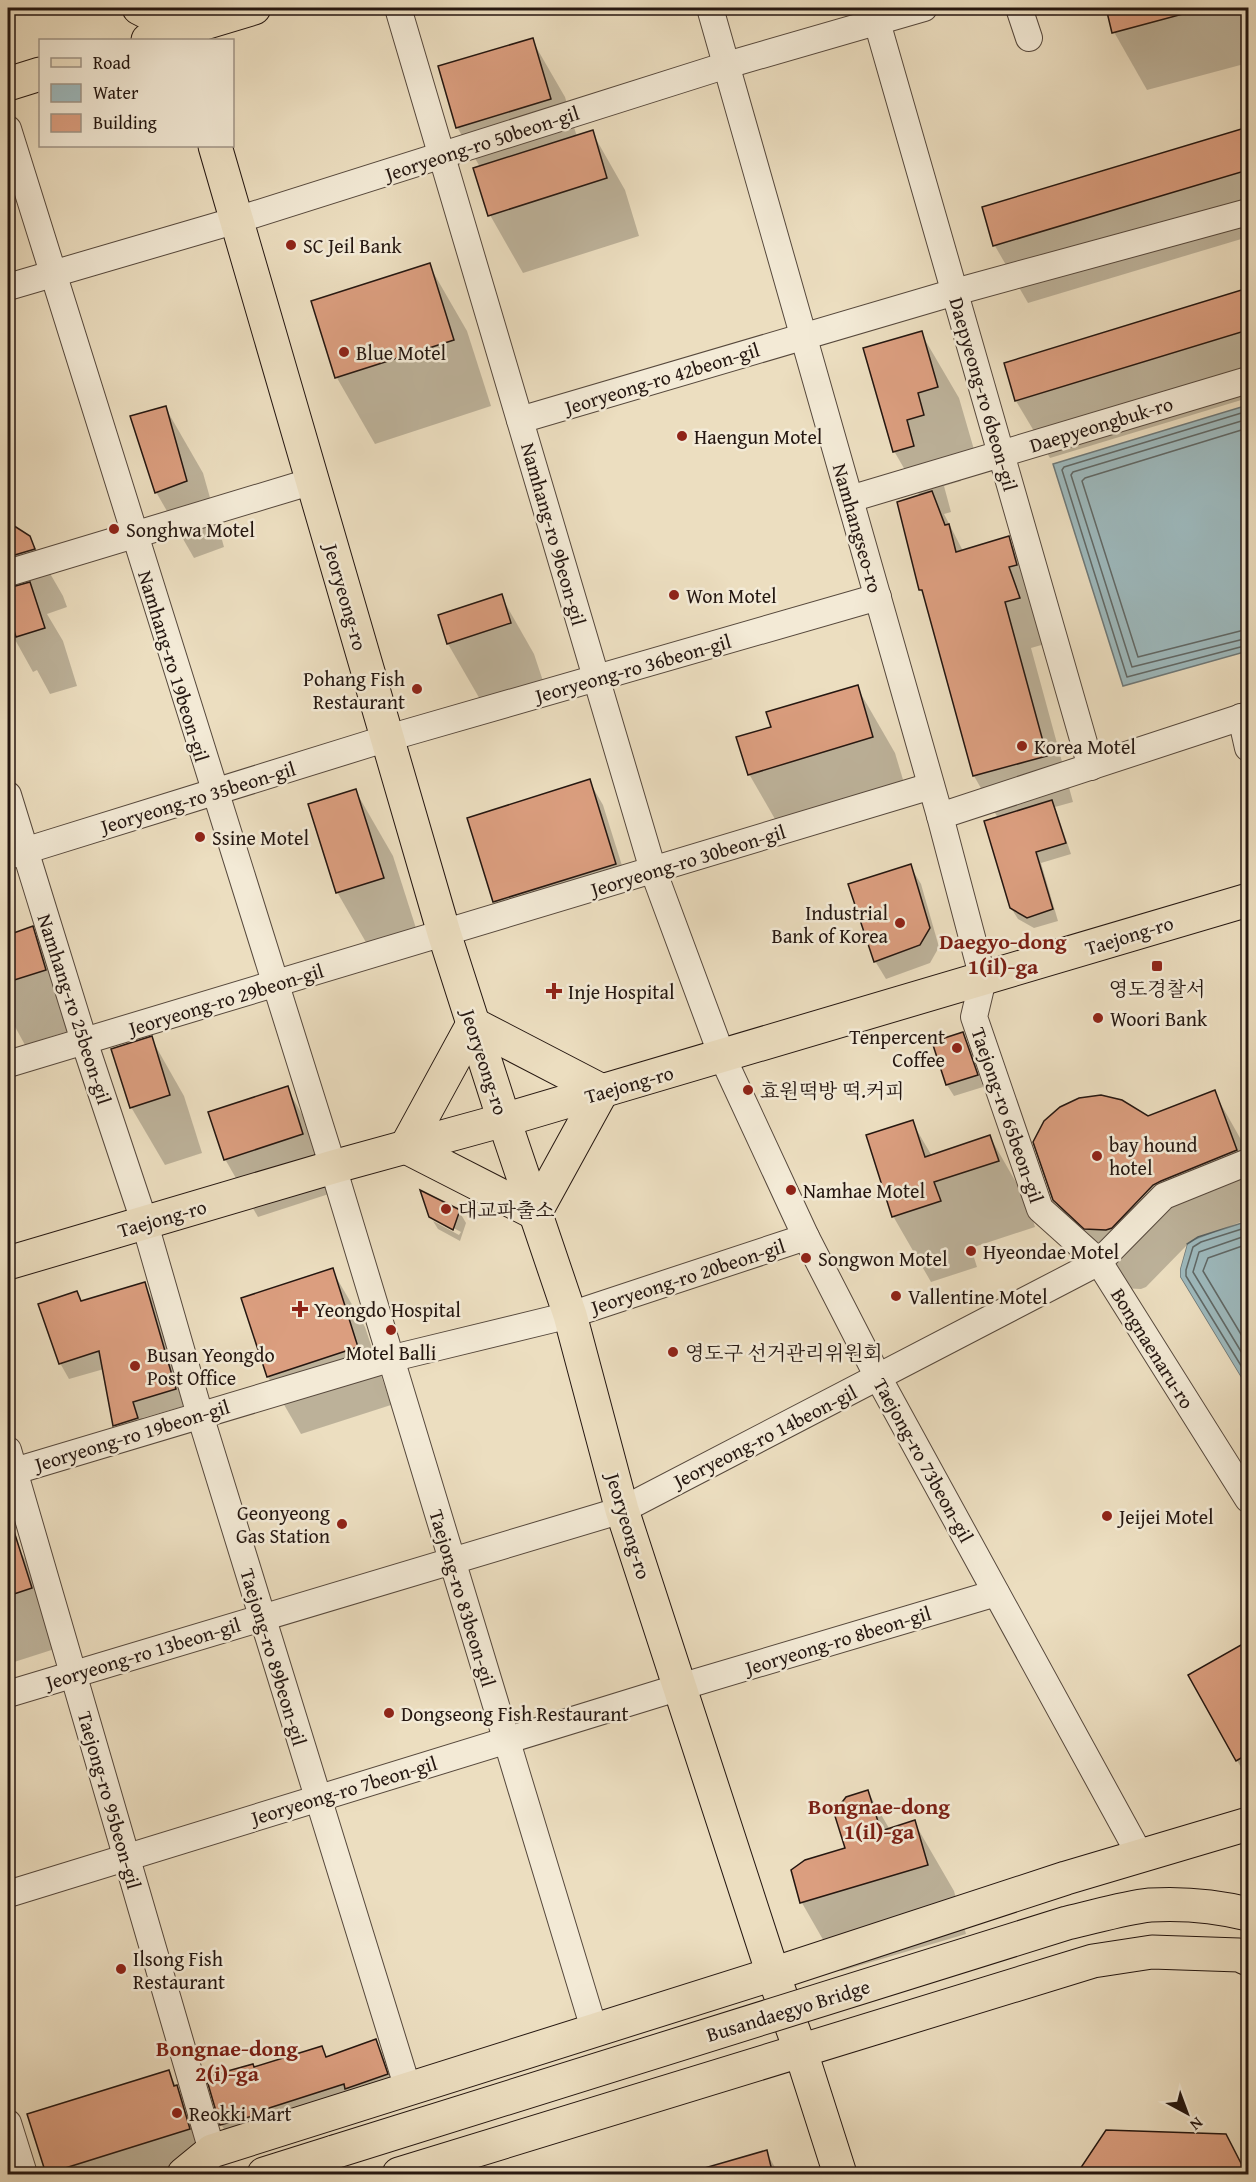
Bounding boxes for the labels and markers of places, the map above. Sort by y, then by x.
place label: SC Jeil Bank [303,231,402,260]
marker: SC Jeil Bank [284,238,298,252]
place label: Blue Motel [356,338,447,367]
marker: Blue Motel [337,345,351,359]
place label: Haengun Motel [694,422,823,451]
marker: Haengun Motel [675,429,689,443]
place label: Songhwa Motel [126,515,255,544]
marker: Songhwa Motel [107,522,121,536]
place label: Won Motel [686,581,777,610]
marker: Won Motel [667,588,681,602]
place label: Pohang Fish Restaurant [303,664,405,716]
marker: Pohang Fish Restaurant [410,682,424,696]
place label: Korea Motel [1034,732,1136,761]
marker: Korea Motel [1015,739,1029,753]
place label: Ssine Motel [212,823,309,852]
marker: Ssine Motel [193,830,207,844]
place label: Industrial Bank of Korea [772,898,889,950]
marker: Industrial Bank of Korea [893,916,907,930]
marker: 영도경찰서 [1150,959,1164,973]
place label: 영도경찰서 [1109,974,1205,1003]
place label: Inje Hospital [568,977,675,1006]
marker: Inje Hospital [545,982,563,1000]
place label: Woori Bank [1110,1004,1208,1033]
marker: Woori Bank [1091,1011,1105,1025]
place label: Tenpercent Coffee [849,1022,945,1074]
marker: Tenpercent Coffee [950,1041,964,1055]
place label: 효원떡방 떡.커피 [760,1076,905,1105]
marker: 효원떡방 떡.커피 [741,1083,755,1097]
place label: bay hound hotel [1109,1130,1198,1182]
marker: bay hound hotel [1090,1149,1104,1163]
place label: Namhae Motel [803,1176,925,1205]
marker: Namhae Motel [784,1183,798,1197]
place label: 대교파출소 [458,1195,555,1224]
marker: 대교파출소 [439,1202,453,1216]
place label: Hyeondae Motel [983,1237,1120,1266]
place label: Songwon Motel [818,1244,948,1273]
marker: Hyeondae Motel [964,1244,978,1258]
marker: Songwon Motel [799,1251,813,1265]
place label: Vallentine Motel [908,1282,1048,1311]
marker: Vallentine Motel [889,1289,903,1303]
place label: Yeongdo Hospital [314,1295,461,1324]
marker: Yeongdo Hospital [291,1300,309,1318]
marker: Motel Balli [384,1323,398,1337]
place label: Motel Balli [346,1338,437,1367]
place label: 영도구 선거관리위원회 [685,1338,883,1367]
place label: Busan Yeongdo Post Office [147,1340,275,1392]
marker: 영도구 선거관리위원회 [666,1345,680,1359]
marker: Busan Yeongdo Post Office [128,1359,142,1373]
place label: Geonyeong Gas Station [236,1498,330,1550]
place label: Jeijei Motel [1116,1502,1214,1531]
marker: Jeijei Motel [1100,1509,1114,1523]
marker: Geonyeong Gas Station [335,1517,349,1531]
place label: Dongseong Fish Restaurant [401,1699,629,1728]
marker: Dongseong Fish Restaurant [382,1706,396,1720]
place label: Ilsong Fish Restaurant [133,1944,225,1996]
marker: Ilsong Fish Restaurant [114,1962,128,1976]
place label: Reokki Mart [189,2099,292,2128]
marker: Reokki Mart [170,2106,184,2120]

